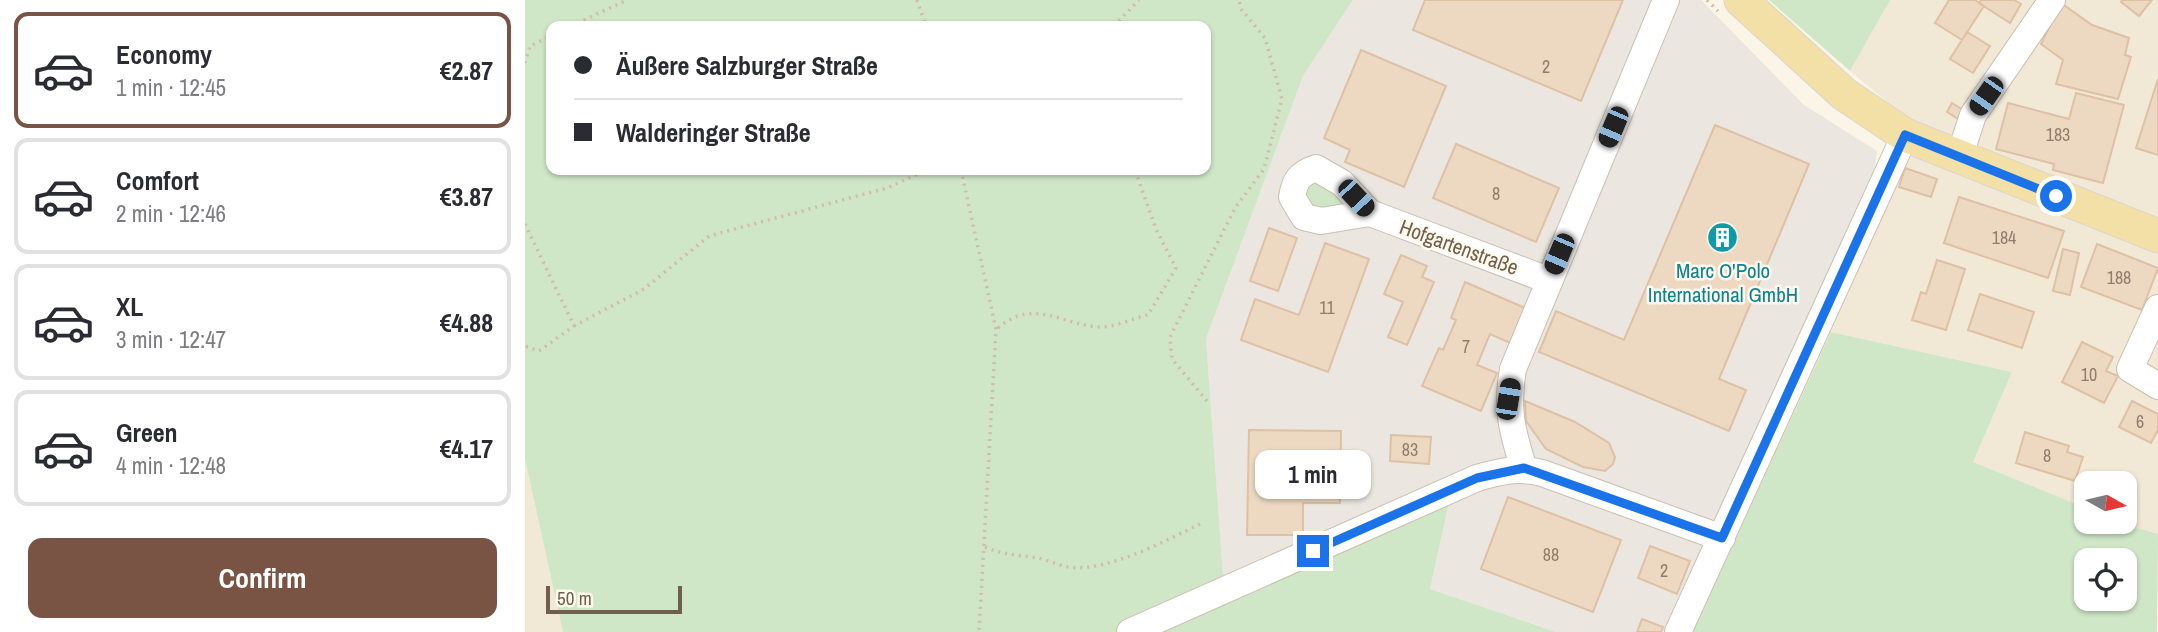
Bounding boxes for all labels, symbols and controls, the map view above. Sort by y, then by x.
text: Economy [116,37,212,72]
icon: car [32,39,95,102]
text: Äußere Salzburger Straße [616,48,878,83]
text: €2.87 [440,53,493,88]
house number: 2 [1542,54,1550,79]
text: 1 min · 12:45 [116,72,226,103]
car [1966,73,2007,119]
car [1596,104,1631,150]
text: Walderinger Straße [616,115,811,150]
house number: 183 [2046,122,2070,147]
text: Comfort [116,163,199,198]
icon: car [32,165,95,228]
car [1334,175,1379,221]
text: €3.87 [440,179,493,214]
route start [2040,180,2072,212]
house number: 8 [1492,181,1500,206]
text: 2 min · 12:46 [116,198,226,229]
street label: Hofgartenstraße [1396,212,1522,282]
building icon: Marc O'Polo International GmbH [1706,221,1740,255]
house number: 184 [1992,225,2016,250]
car [1542,231,1577,277]
place label: Marc O'Polo International GmbH [1648,256,1798,309]
house number: 188 [2107,265,2131,290]
text: XL [116,289,143,324]
icon: car [32,291,95,354]
house number: 11 [1319,295,1335,320]
text: €4.88 [440,305,493,340]
text: 3 min · 12:47 [116,324,226,355]
house number: 7 [1462,334,1470,359]
house number: 10 [2081,362,2097,387]
car [1495,377,1522,421]
house number: 6 [2136,409,2144,434]
text: Green [116,415,178,450]
icon: car [32,417,95,480]
text: €4.17 [440,431,493,466]
house number: 83 [1402,437,1418,462]
house number: 8 [2043,443,2051,468]
callout: 1 min [1255,449,1371,498]
text: 4 min · 12:48 [116,450,226,481]
text: 1 min [1288,459,1338,490]
north arrow [2074,471,2137,534]
map controls [2074,471,2137,611]
route end [1297,535,1329,567]
button: Confirm [28,538,497,618]
house number: 88 [1543,542,1559,567]
button: locate [2074,548,2137,611]
house number: 2 [1660,558,1668,583]
scale bar [546,583,683,615]
text: 50 m [557,585,592,611]

